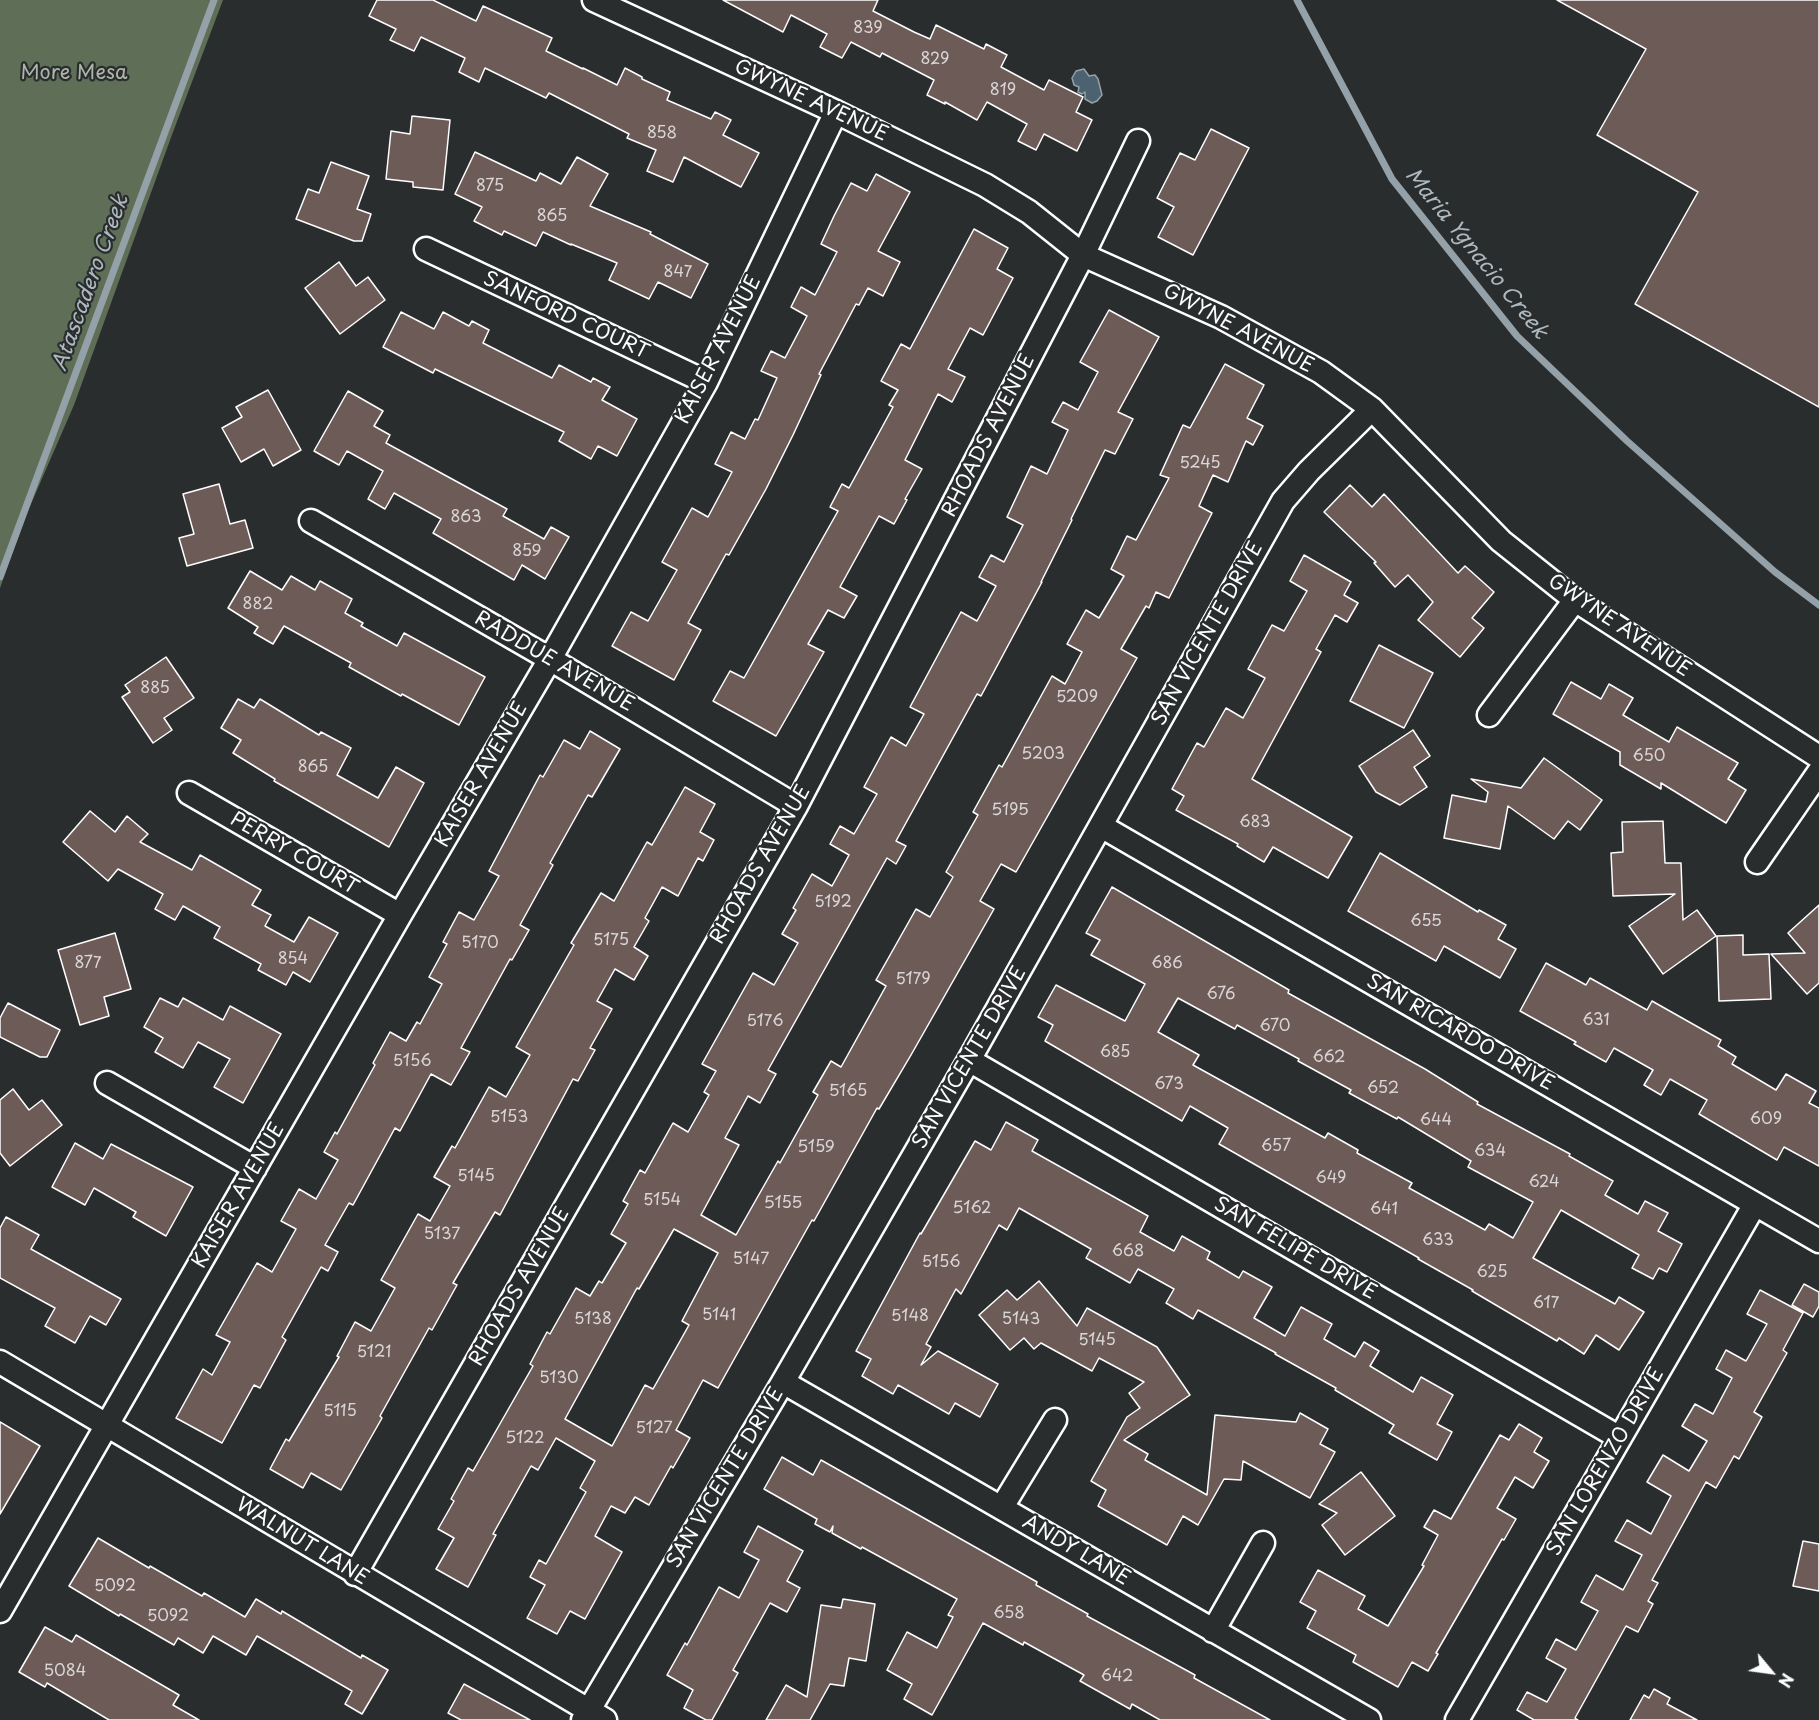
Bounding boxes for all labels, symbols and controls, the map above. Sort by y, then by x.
house number: 839 [853,19,883,39]
house number: 829 [921,50,949,70]
street label: GWYNE AVENUE [730,55,892,147]
park label: More Mesa [20,61,128,85]
house number: 819 [990,81,1016,101]
house number: 858 [647,124,677,144]
water label: Maria Ygnacio Creek [1399,163,1553,345]
house number: 875 [476,177,504,197]
water label: Atascadero Creek [48,192,134,374]
house number: 865 [537,207,567,227]
house number: 847 [664,263,692,283]
street label: SANFORD COURT [479,267,653,365]
street label: KAISER AVENUE [671,272,767,428]
street label: GWYNE AVENUE [1159,279,1317,379]
street label: RHOADS AVENUE [938,351,1040,521]
house number: 5245 [1179,454,1221,474]
house number: 863 [450,508,482,528]
street label: SAN VICENTE DRIVE [1148,538,1268,730]
house number: 859 [512,542,542,562]
street label: GWYNE AVENUE [1543,569,1695,683]
house number: 882 [243,595,273,615]
street label: RADDUE AVENUE [470,607,638,717]
house number: 885 [140,679,170,699]
house number: 5209 [1056,688,1098,708]
street label: KAISER AVENUE [431,698,533,852]
house number: 5203 [1021,745,1065,765]
house number: 650 [1633,747,1665,767]
house number: 865 [298,758,328,778]
street label: RHOADS AVENUE [706,781,816,949]
house number: 5195 [991,801,1029,821]
street label: PERRY COURT [226,808,362,900]
house number: 683 [1239,813,1271,833]
house number: 5192 [814,893,852,913]
house number: 655 [1410,912,1442,932]
house number: 5175 [593,931,629,951]
house number: 5170 [461,934,499,954]
house number: 854 [278,950,308,970]
house number: 877 [75,954,101,974]
house number: 686 [1151,954,1183,974]
street label: SAN VICENTE DRIVE [908,963,1032,1153]
house number: 5179 [895,970,931,990]
street label: SAN RICARDO DRIVE [1362,970,1558,1096]
house number: 676 [1207,985,1235,1005]
house number: 631 [1582,1011,1610,1031]
house number: 5176 [746,1012,784,1032]
house number: 670 [1260,1017,1290,1037]
house number: 685 [1100,1043,1130,1063]
house number: 662 [1313,1048,1345,1068]
house number: 5156 [393,1052,431,1072]
house number: 673 [1154,1075,1184,1095]
house number: 652 [1367,1079,1399,1099]
house number: 5165 [829,1082,867,1102]
house number: 5153 [490,1108,528,1128]
house number: 609 [1750,1110,1782,1130]
house number: 644 [1420,1111,1452,1131]
street label: KAISER AVENUE [188,1119,290,1273]
house number: 657 [1261,1137,1291,1157]
house number: 5159 [797,1138,835,1158]
house number: 634 [1474,1142,1506,1162]
house number: 5145 [457,1167,495,1187]
house number: 649 [1316,1169,1346,1189]
house number: 624 [1528,1173,1560,1193]
house number: 5154 [643,1191,681,1211]
street label: SAN FELIPE DRIVE [1209,1193,1381,1305]
house number: 5155 [764,1194,802,1214]
house number: 5162 [953,1199,991,1219]
house number: 641 [1370,1200,1398,1220]
street label: RHOADS AVENUE [465,1203,575,1371]
house number: 5137 [424,1225,460,1245]
house number: 633 [1422,1231,1454,1251]
house number: 668 [1112,1242,1144,1262]
house number: 5147 [733,1250,769,1270]
house number: 5156 [922,1253,960,1273]
house number: 625 [1477,1263,1507,1283]
house number: 617 [1533,1294,1559,1314]
house number: 5141 [702,1306,736,1326]
house number: 5148 [891,1307,929,1327]
house number: 5138 [574,1310,612,1330]
house number: 5143 [1002,1310,1040,1330]
house number: 5145 [1078,1331,1116,1351]
house number: 5121 [357,1343,391,1363]
street label: SAN LORENZO DRIVE [1542,1364,1670,1560]
house number: 5130 [539,1369,579,1389]
street label: SAN VICENTE DRIVE [663,1383,789,1573]
house number: 5115 [323,1402,357,1422]
house number: 5127 [635,1419,673,1439]
house number: 5122 [505,1429,545,1449]
street label: WALNUT LANE [231,1493,373,1591]
street label: ANDY LANE [1018,1511,1134,1591]
house number: 5092 [94,1577,136,1597]
house number: 658 [993,1604,1025,1624]
house number: 5092 [147,1607,189,1627]
north arrow [1741,1642,1801,1702]
house number: 5084 [44,1662,86,1682]
house number: 642 [1101,1667,1133,1687]
text: N [1773,1669,1800,1692]

